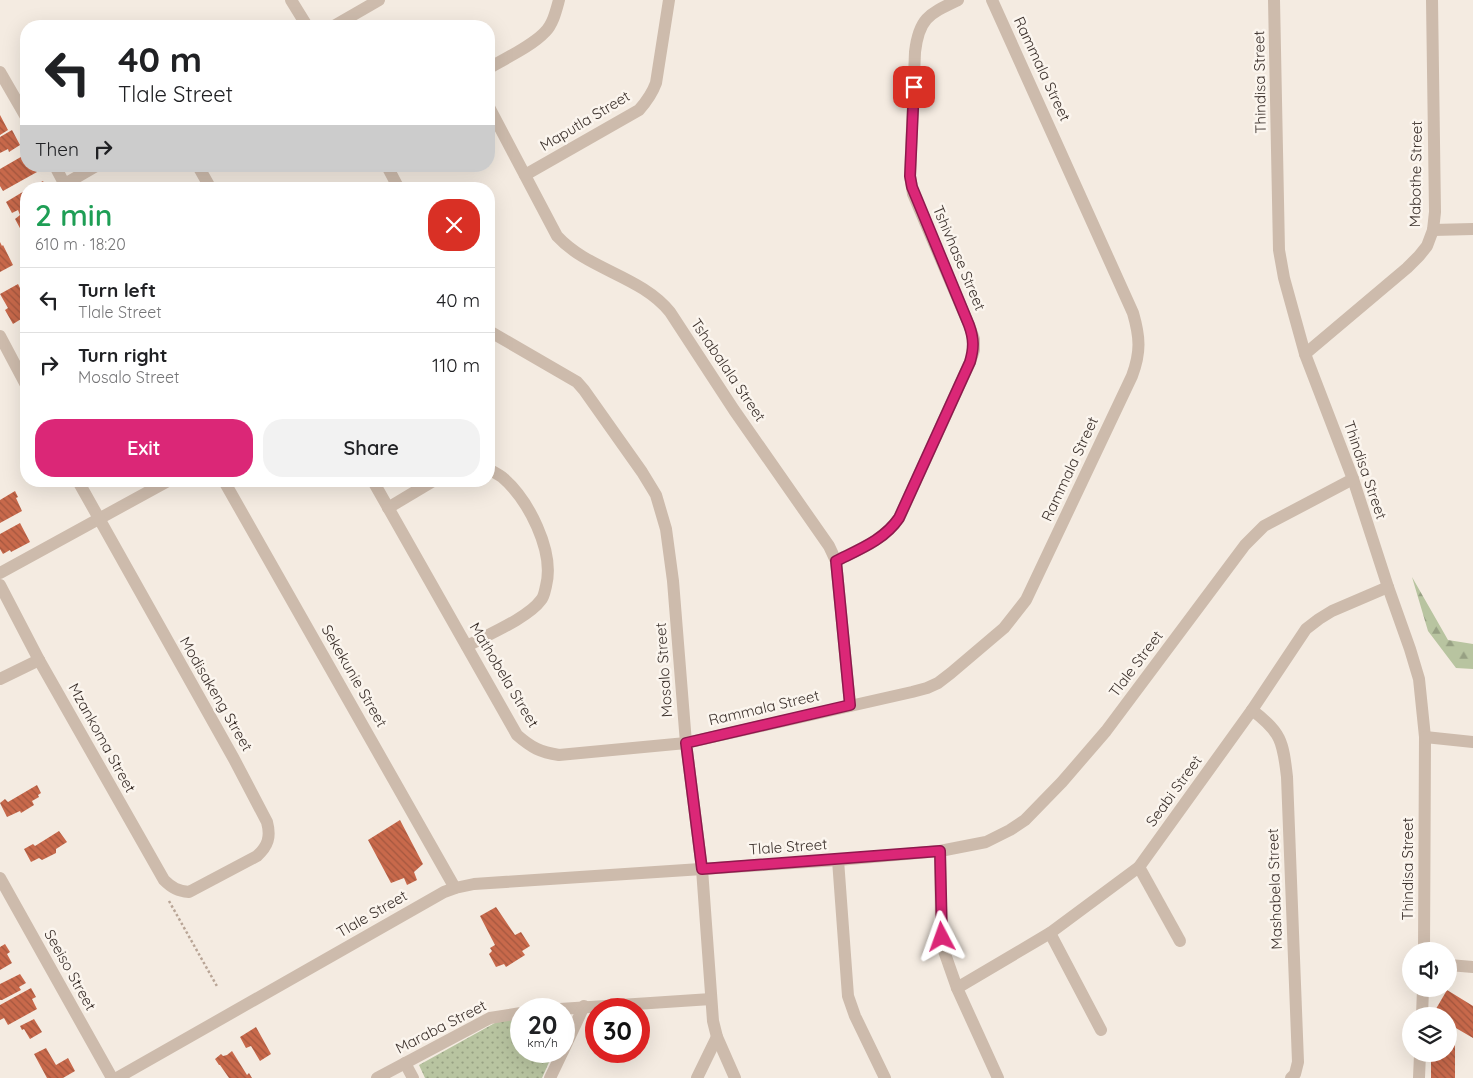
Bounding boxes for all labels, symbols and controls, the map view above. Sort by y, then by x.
street label: Rammala Street [1010,13,1075,124]
street label: Thindisa Street [1249,30,1270,134]
text: 40 m [118,37,202,81]
icon: left [35,40,100,105]
pin [893,66,935,108]
icon: arrive [900,73,928,101]
text: Tlale Street [118,80,233,108]
street label: Maputla Street [536,86,633,155]
street label: Mabothe Street [1405,120,1426,228]
icon: right [89,135,117,163]
text: Then [35,137,79,161]
text: 2 min [35,196,112,234]
button: close [428,199,480,251]
street label: Tshivhase Street [929,202,990,313]
text: 610 m · 18:20 [35,234,126,254]
text: Turn left [78,278,156,302]
icon: left [35,286,63,314]
text: 40 m [436,288,480,312]
text: Tlale Street [78,302,162,322]
street label: Tshabalala Street [687,315,770,425]
text: Turn right [78,343,167,367]
icon: right [35,351,63,379]
text: 110 m [432,353,480,377]
text: Mosalo Street [78,367,180,387]
street label: Rammala Street [1037,413,1102,524]
street label: Thindisa Street [1340,418,1391,522]
button: Exit [35,419,253,477]
button: Share [263,419,480,477]
street label: Mathobela Street [466,619,543,731]
street label: Sekekunie Street [317,621,391,730]
street label: Mosalo Street [651,622,676,718]
street label: Tlale Street [1104,627,1167,701]
street label: Modisakeng Street [176,633,257,754]
street label: Mzankoma Street [65,680,140,796]
street label: Rammala Street [707,686,821,730]
street label: Seabi Street [1141,751,1206,830]
street label: Thindisa Street [1398,817,1417,921]
street label: Mashabela Street [1263,828,1286,950]
street label: Tlale Street [748,834,828,859]
street label: Tlale Street [333,886,410,941]
position arrow [915,910,967,962]
street label: Seeiso Street [40,926,101,1014]
map controls [1402,942,1457,1062]
button: sound [1402,942,1457,997]
street label: Maraba Street [392,996,489,1058]
speed limit sign: 30 [585,998,650,1063]
button: layers [1402,1007,1457,1062]
text: 20 [528,1009,557,1040]
text: km/h [527,1035,558,1050]

